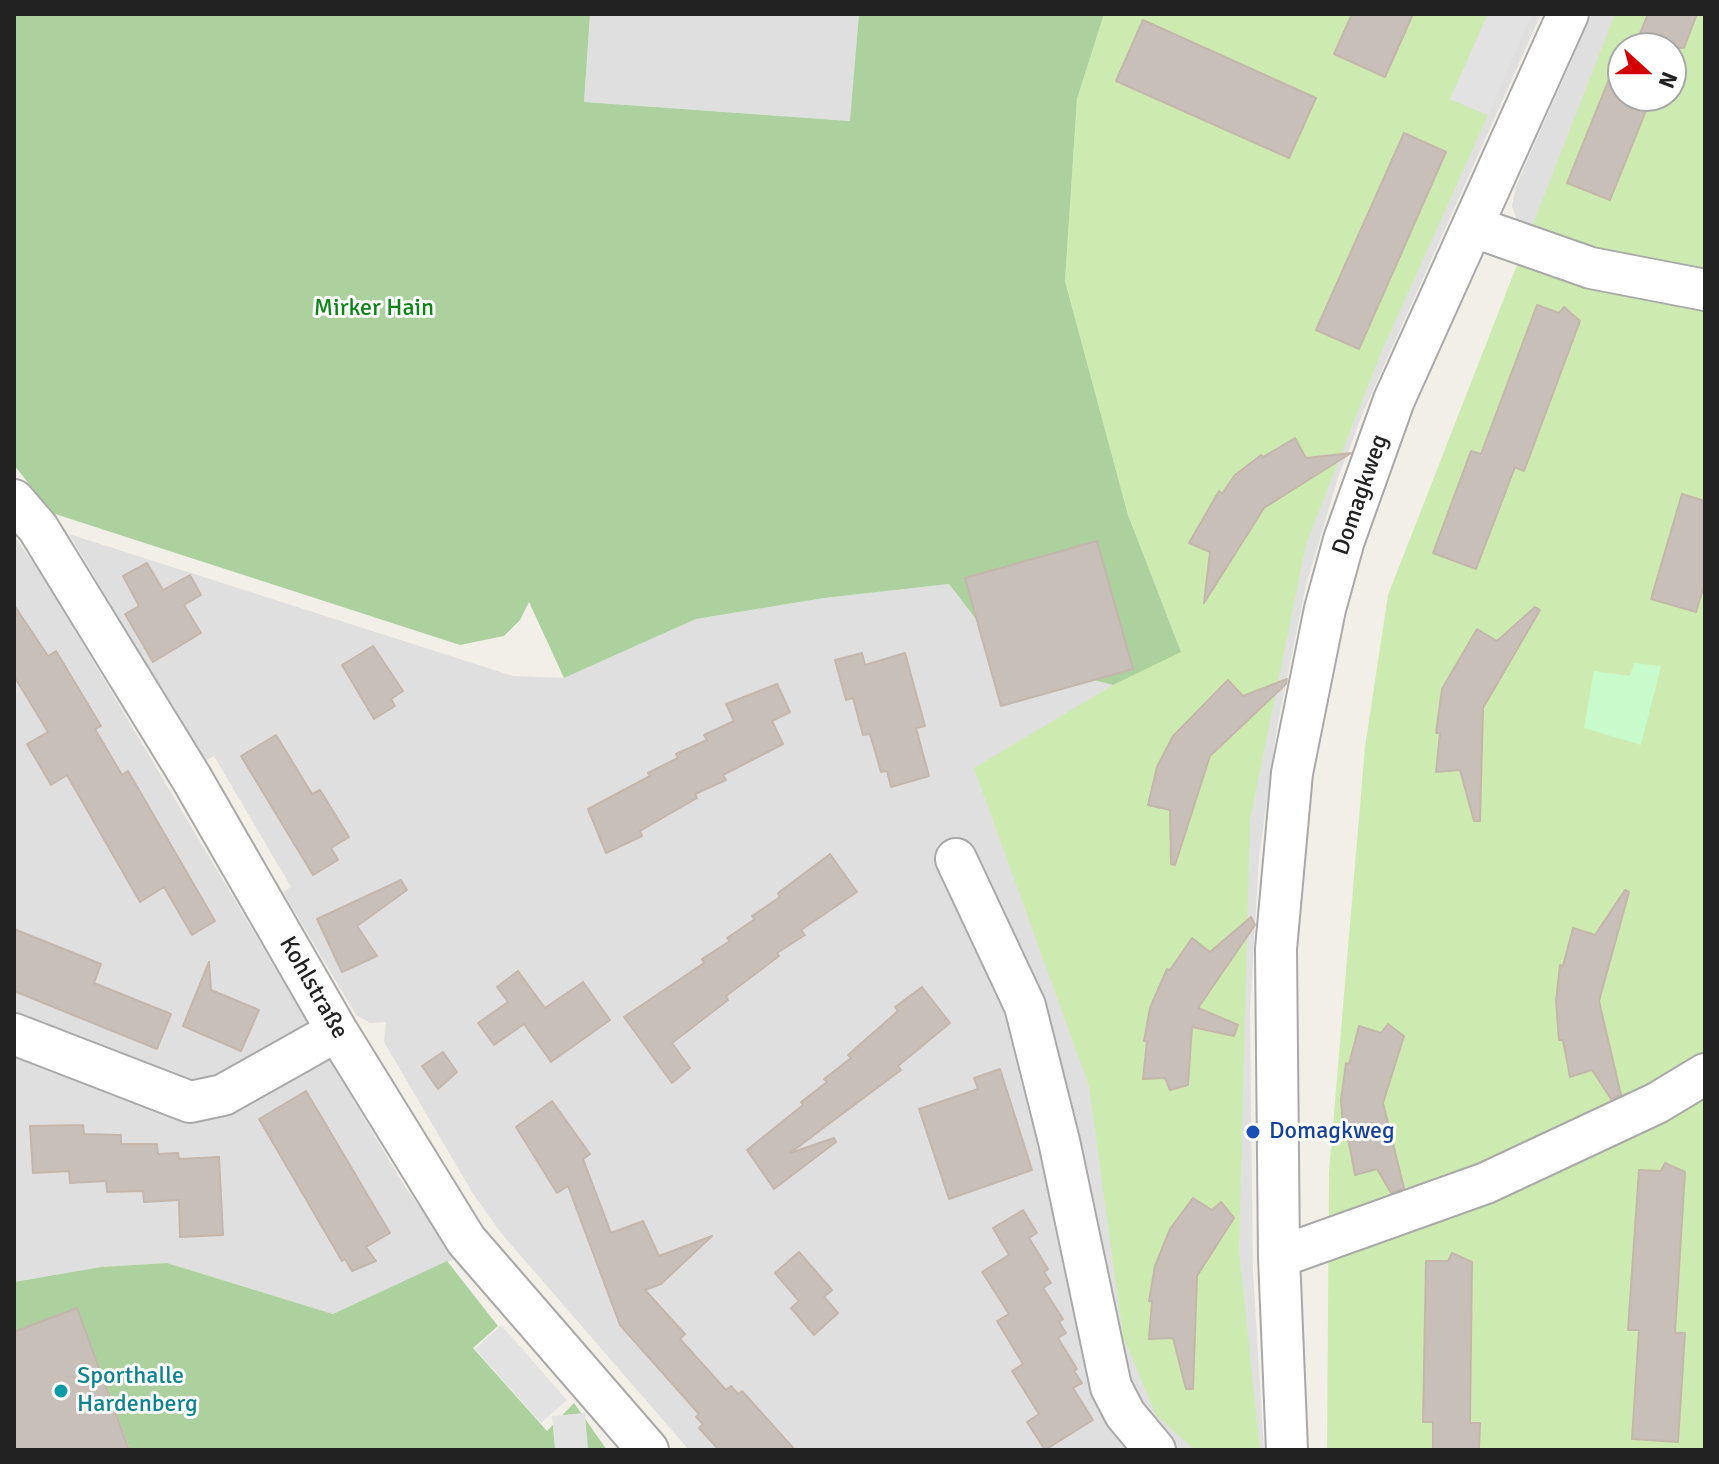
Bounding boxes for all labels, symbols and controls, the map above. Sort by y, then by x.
north arrow [1607,32,1687,112]
text: N [1653,68,1683,92]
park label: Mirker Hain [314,295,434,323]
street label: Domagkweg [1327,431,1395,559]
street label: Kohlstraße [272,932,354,1044]
place label: Domagkweg [1269,1118,1395,1146]
marker: Domagkweg [1244,1123,1262,1141]
place label: Sporthalle Hardenberg [77,1363,198,1419]
marker: Sporthalle Hardenberg [52,1382,70,1400]

